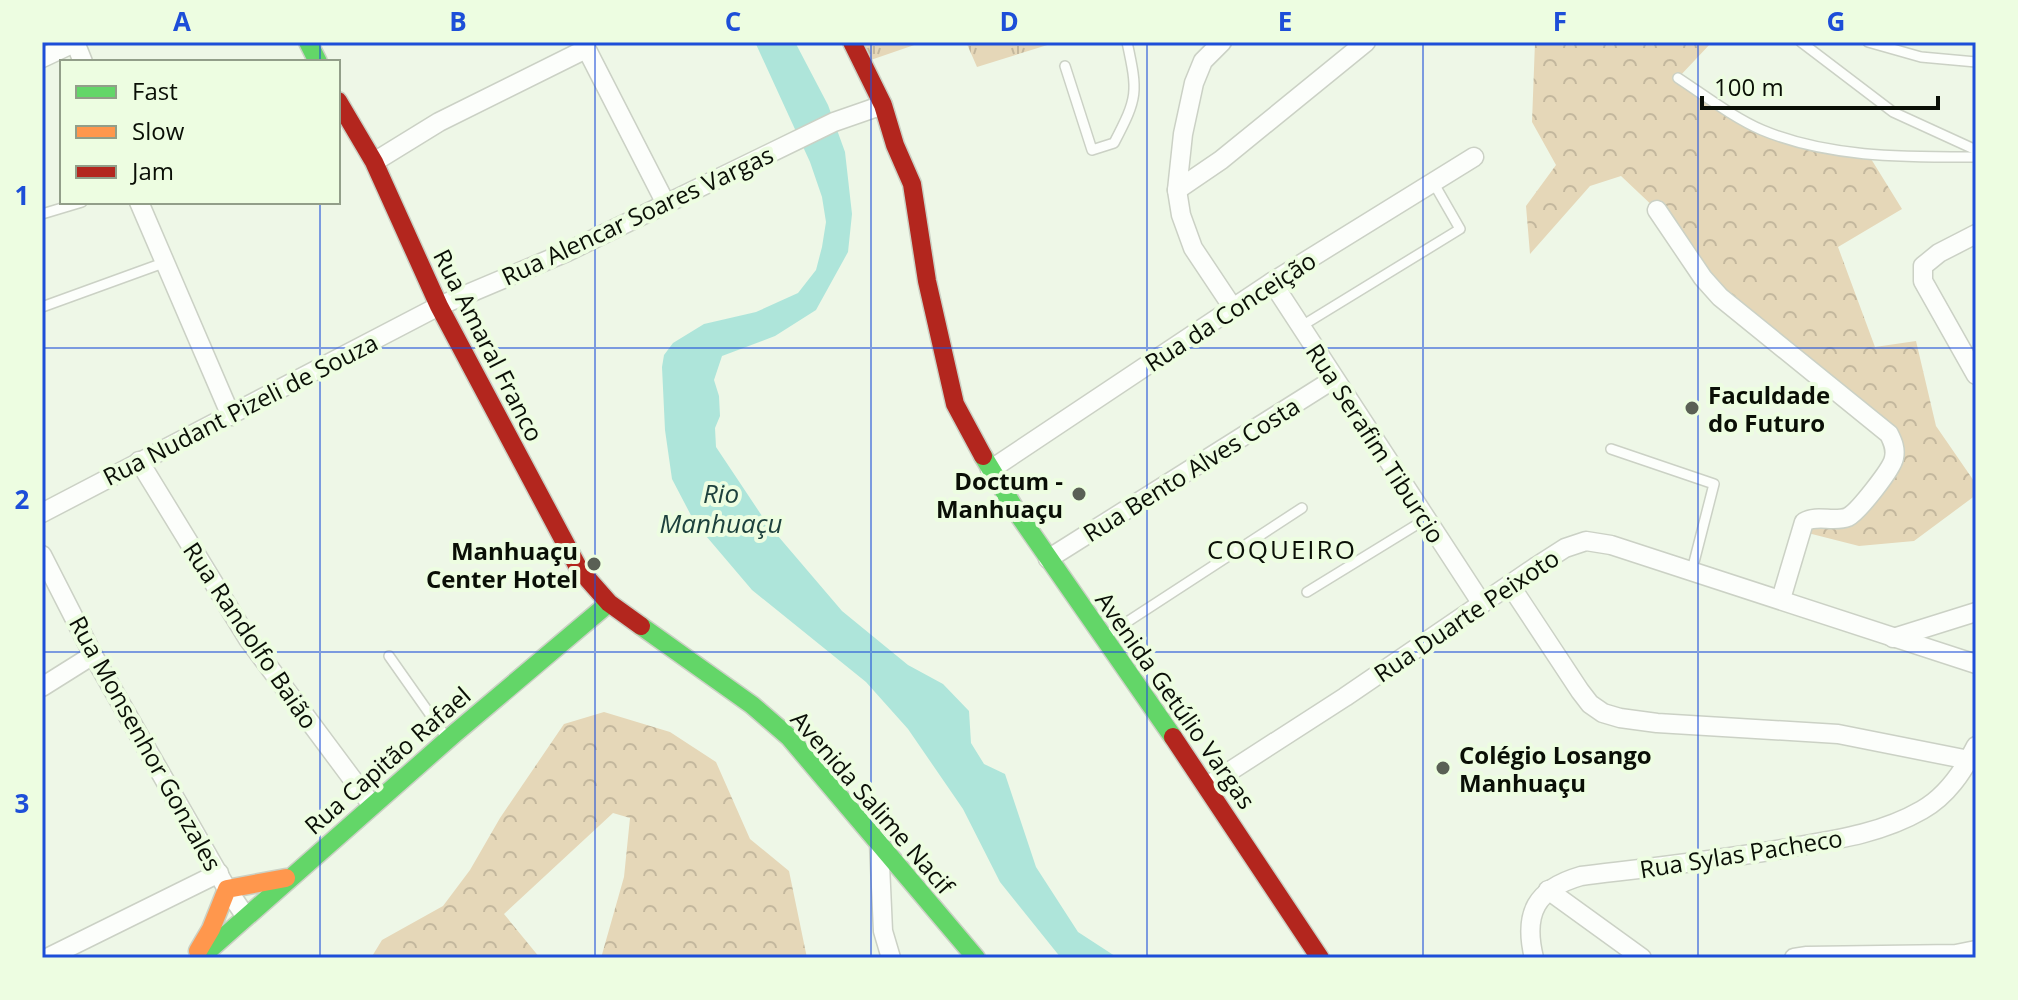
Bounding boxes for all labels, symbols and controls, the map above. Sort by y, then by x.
text: A [173,3,191,39]
text: B [449,3,467,39]
text: C [725,3,741,39]
text: D [999,3,1019,39]
text: E [1278,3,1292,39]
text: F [1553,3,1567,39]
text: G [1827,3,1845,39]
legend [60,60,340,204]
scale bar [1702,60,1938,110]
text: 100 m [1714,70,1784,103]
text: Fast [132,74,178,107]
text: Slow [132,114,185,147]
street label: Rua Alencar Soares Vargas [496,137,778,293]
text: Jam [130,154,174,187]
text: 1 [15,177,29,213]
street label: Rua Amaral Franco [426,243,552,447]
street label: Rua da Conceição [1138,243,1322,379]
street label: Rua Nudant Pizeli de Souza [97,325,383,493]
street label: Rua Serafim Tiburcio [1299,337,1453,549]
place label: Faculdade do Futuro [1708,378,1830,439]
street label: Rua Bento Alves Costa [1077,389,1305,549]
marker: Faculdade do Futuro [1683,399,1701,417]
place label: Doctum - Manhuaçu [936,464,1063,525]
water label: Rio Manhuaçu [660,475,782,541]
text: 2 [15,481,30,517]
marker: Doctum - Manhuaçu [1070,485,1088,503]
district label: COQUEIRO [1207,531,1357,567]
place label: Manhuaçu Center Hotel [426,534,578,595]
street label: Rua Randolfo Baião [176,535,326,735]
street label: Rua Duarte Peixoto [1367,541,1565,689]
marker: Manhuaçu Center Hotel [585,555,603,573]
street label: Avenida Getúlio Vargas [1089,585,1263,815]
street label: Rua Monsenhor Gonzales [62,610,230,876]
street label: Rua Capitão Rafael [297,679,477,841]
street label: Avenida Salime Nacif [784,703,963,902]
place label: Colégio Losango Manhuaçu [1459,738,1652,799]
marker: Colégio Losango Manhuaçu [1434,759,1452,777]
text: 3 [15,785,29,821]
street label: Rua Sylas Pacheco [1637,821,1845,885]

